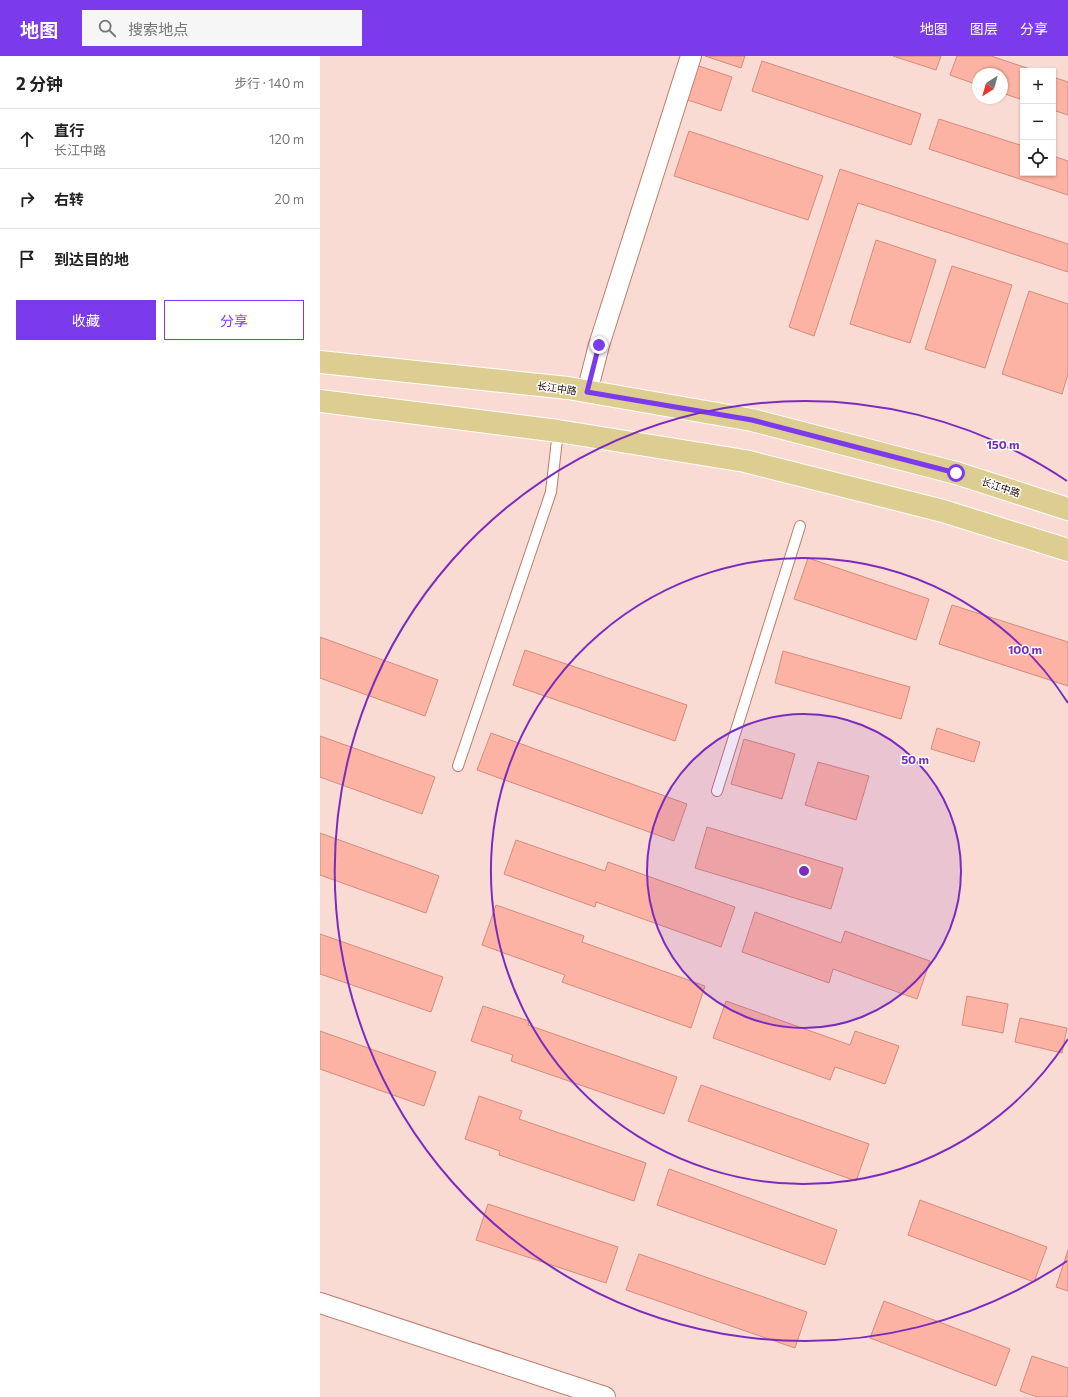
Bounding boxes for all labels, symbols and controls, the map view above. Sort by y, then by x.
search box [82,10,362,46]
icon: search [96,17,118,39]
text: 地图 [20,18,58,41]
text: 搜索地点 [128,20,188,38]
text: 地图 [920,20,948,37]
text: 图层 [970,20,998,37]
text: 分享 [1020,20,1048,37]
north arrow [972,68,1008,104]
map controls [1020,68,1056,176]
button: + [1020,68,1056,104]
text: 2 分钟 [16,73,63,94]
text: 步行 · 140 m [234,75,304,91]
button: − [1020,104,1056,140]
text: 直行 [54,121,84,139]
icon: ahead [16,128,38,150]
text: 120 m [269,131,304,147]
button: locate [1020,140,1056,176]
text: 长江中路 [54,142,106,158]
icon: right [16,188,38,210]
text: 右转 [54,190,84,208]
text: 20 m [275,191,304,207]
icon: arrive [16,248,38,270]
text: 到达目的地 [54,250,129,268]
button: 收藏 [16,300,156,340]
button: 分享 [164,300,304,340]
route end [590,336,608,354]
street label: 长江中路 [536,379,578,397]
text: 150 m [986,437,1020,451]
route start [947,464,965,482]
street label: 长江中路 [980,475,1022,499]
text: 100 m [1008,642,1042,656]
text: 50 m [901,752,929,766]
centre of rings [797,864,811,878]

